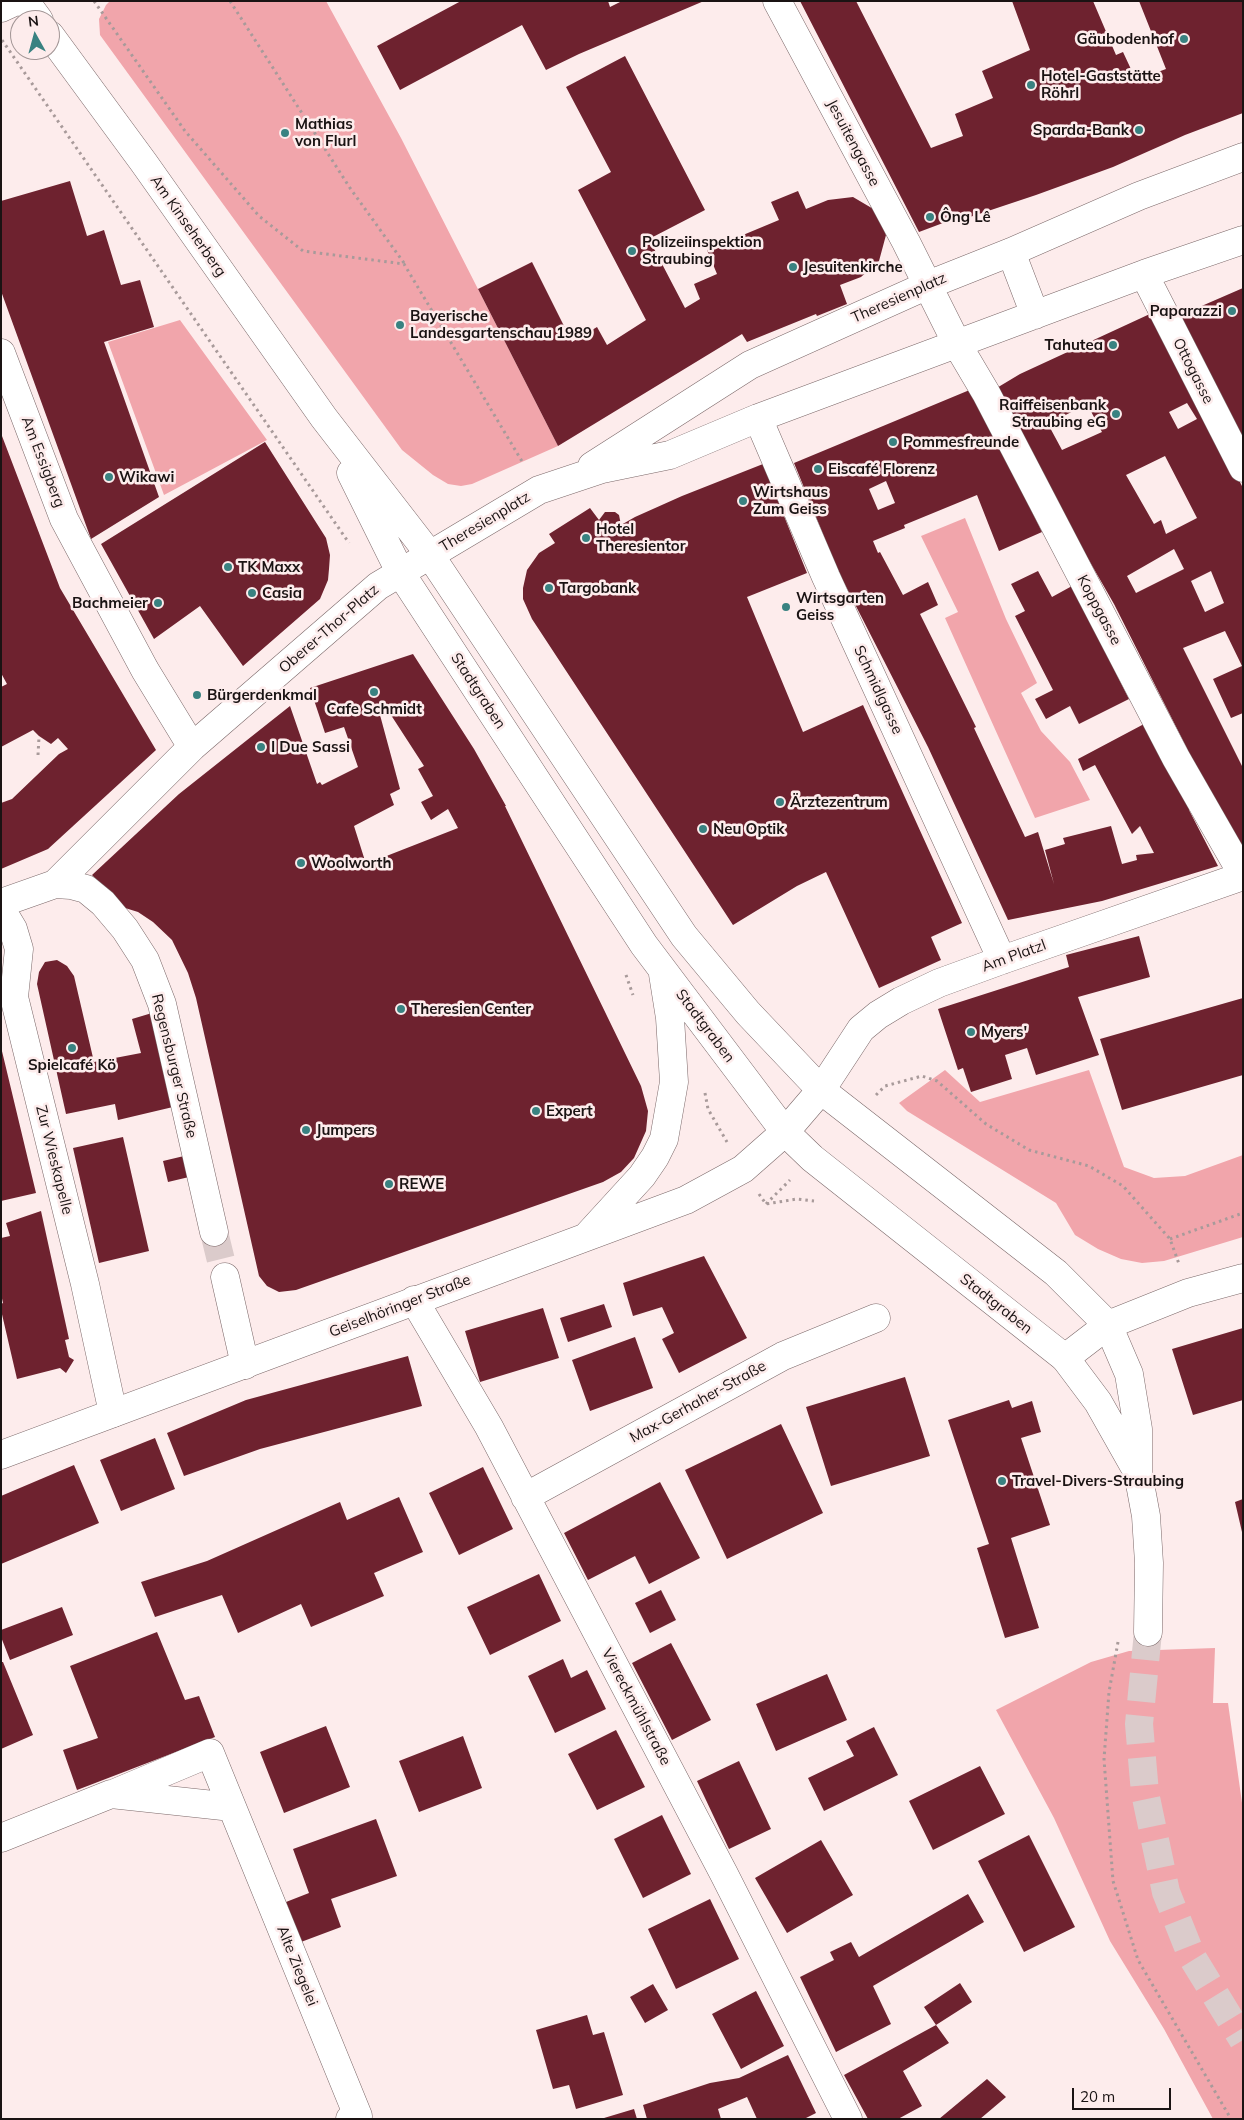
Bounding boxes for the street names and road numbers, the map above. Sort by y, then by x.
street label: Jesuitengasse [823,96,883,190]
street label: Am Kinseherberg [146,172,230,280]
street label: Theresienplatz [849,269,949,327]
street label: Ottogasse [1169,335,1217,407]
street label: Am Essigberg [17,414,69,510]
street label: Theresienplatz [437,488,533,556]
street label: Koppgasse [1073,572,1125,648]
street label: Oberer-Thor-Platz [275,581,383,677]
street label: Schmidlgasse [850,643,906,737]
street label: Stadtgraben [447,650,509,732]
street label: Am Platzl [979,936,1049,976]
street label: Stadtgraben [672,986,738,1066]
street label: Regensburger Straße [147,992,201,1140]
street label: Zur Wieskapelle [32,1104,76,1216]
street label: Stadtgraben [956,1270,1036,1338]
street label: Geiselhöringer Straße [327,1271,473,1341]
street label: Max-Gerhaher-Straße [627,1357,769,1447]
street label: Viereckmühlstraße [598,1646,674,1768]
street label: Alte Ziegelei [273,1923,321,2009]

